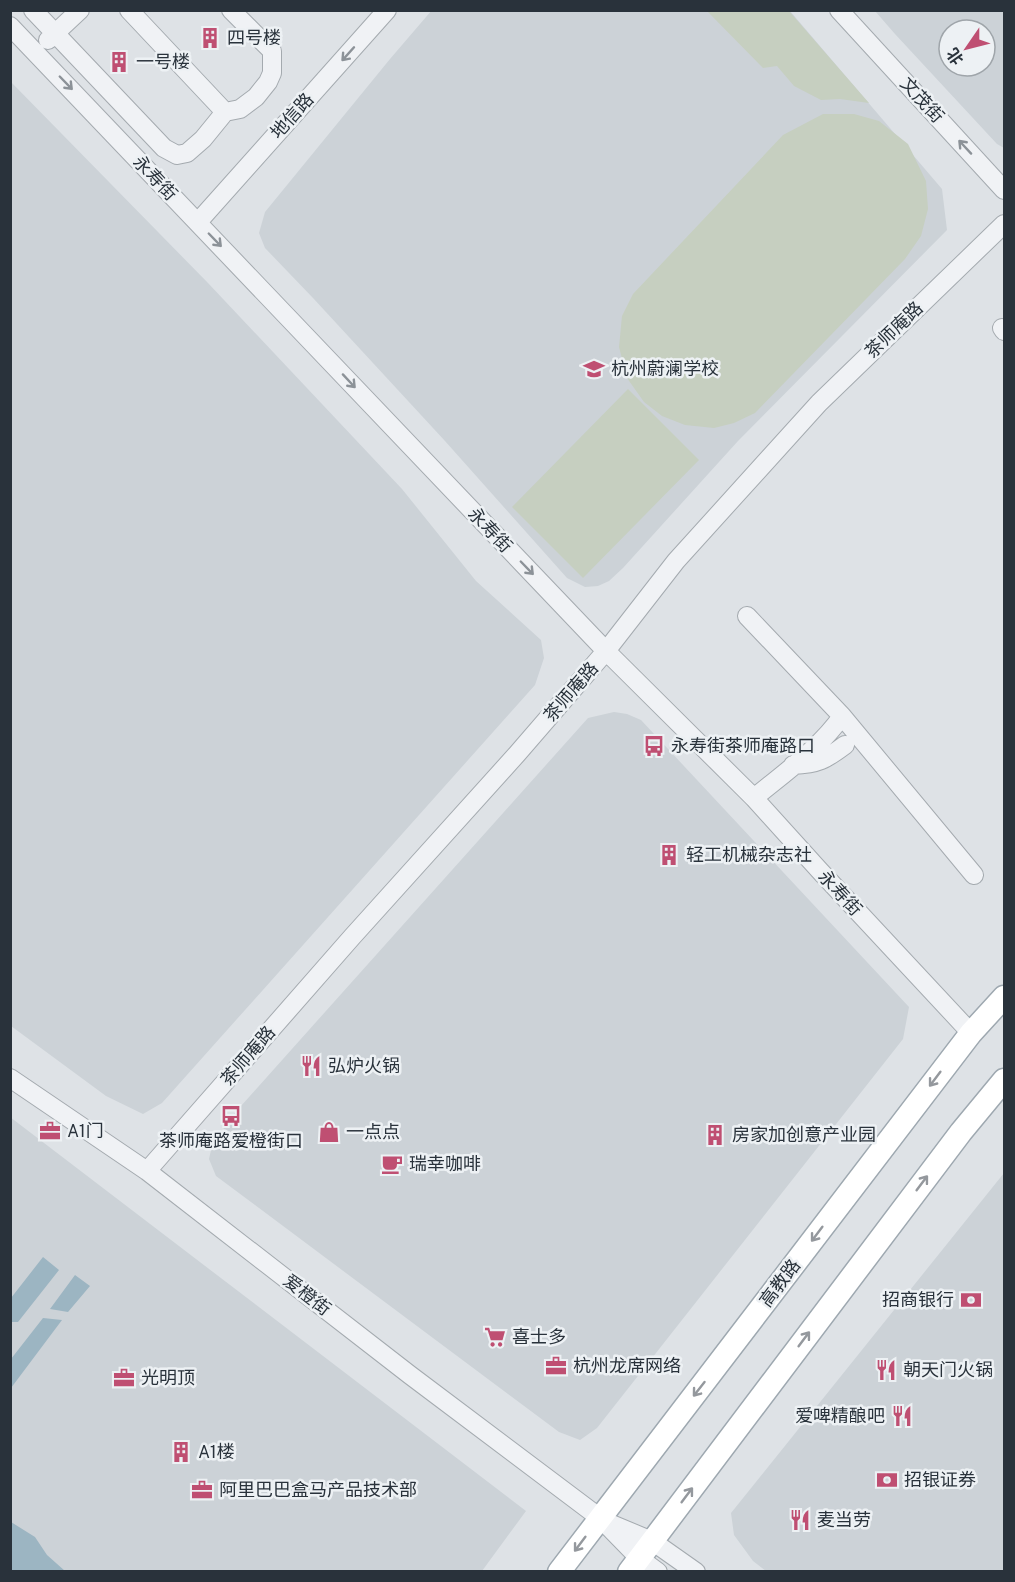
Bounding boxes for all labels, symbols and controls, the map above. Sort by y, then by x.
north arrow [937,18,997,78]
building icon: 四号楼 [198,26,222,50]
place label: 四号楼 [227,28,281,51]
text: 北 [944,43,969,68]
one-way arrow [341,46,355,61]
building icon: 一号楼 [107,50,131,74]
place label: 一号楼 [136,52,190,75]
street label: 文茂街 [894,73,948,129]
one-way arrow [59,76,73,91]
street label: 地信路 [267,89,320,145]
one-way arrow [958,140,972,155]
street label: 永寿街 [127,152,181,206]
one-way arrow [207,232,222,247]
street label: 茶师庵路 [861,298,929,364]
school or university icon: 杭州蔚澜学校 [582,357,606,381]
place label: 杭州蔚澜学校 [611,359,719,382]
one-way arrow [342,373,356,388]
street label: 永寿街 [462,504,516,558]
one-way arrow [520,560,534,575]
street label: 茶师庵路 [540,658,604,728]
bus stop icon: 永寿街茶师庵路口 [642,734,666,758]
place label: 永寿街茶师庵路口 [671,736,815,759]
building icon: 轻工机械杂志社 [657,843,681,867]
place label: 轻工机械杂志社 [686,845,812,868]
street label: 永寿街 [812,866,866,922]
street label: 茶师庵路 [217,1022,281,1092]
restaurant icon: 弘炉火锅 [299,1054,323,1078]
place label: 弘炉火锅 [328,1056,400,1079]
one-way arrow [929,1071,942,1087]
bus stop icon: 茶师庵路爱橙街口 [219,1104,243,1128]
office icon: A1门 [38,1119,62,1143]
shop icon: 一点点 [317,1120,341,1144]
place label: A1门 [67,1121,104,1144]
place label: 一点点 [346,1122,400,1145]
building icon: 房家加创意产业园 [703,1123,727,1147]
place label: 房家加创意产业园 [732,1125,876,1148]
place label: 茶师庵路爱橙街口 [159,1131,303,1154]
cafe icon: 瑞幸咖啡 [380,1152,404,1176]
place label: 瑞幸咖啡 [409,1154,481,1177]
one-way arrow [916,1176,928,1192]
one-way arrow [811,1226,824,1242]
street label: 高教路 [756,1255,807,1312]
street label: 爱橙街 [278,1270,334,1322]
bank icon: 招商银行 [959,1288,983,1312]
place label: 招商银行 [882,1290,954,1313]
supermarket icon: 喜士多 [483,1325,507,1349]
place label: 喜士多 [512,1327,566,1350]
one-way arrow [798,1331,811,1347]
office icon: 杭州龙席网络 [544,1354,568,1378]
place label: 杭州龙席网络 [573,1356,681,1379]
restaurant icon: 朝天门火锅 [874,1358,898,1382]
place label: 朝天门火锅 [903,1360,993,1383]
office icon: 光明顶 [112,1366,136,1390]
place label: 光明顶 [141,1368,195,1391]
one-way arrow [692,1381,705,1397]
restaurant icon: 爱啤精酿吧 [890,1404,914,1428]
place label: 爱啤精酿吧 [795,1406,885,1429]
building icon: A1楼 [169,1440,193,1464]
place label: A1楼 [198,1442,235,1465]
bank icon: 招银证券 [875,1468,899,1492]
place label: 招银证券 [904,1470,976,1493]
office icon: 阿里巴巴盒马产品技术部 [190,1478,214,1502]
place label: 阿里巴巴盒马产品技术部 [219,1480,417,1503]
one-way arrow [681,1487,693,1503]
restaurant icon: 麦当劳 [788,1508,812,1532]
place label: 麦当劳 [817,1510,871,1533]
one-way arrow [574,1536,587,1552]

